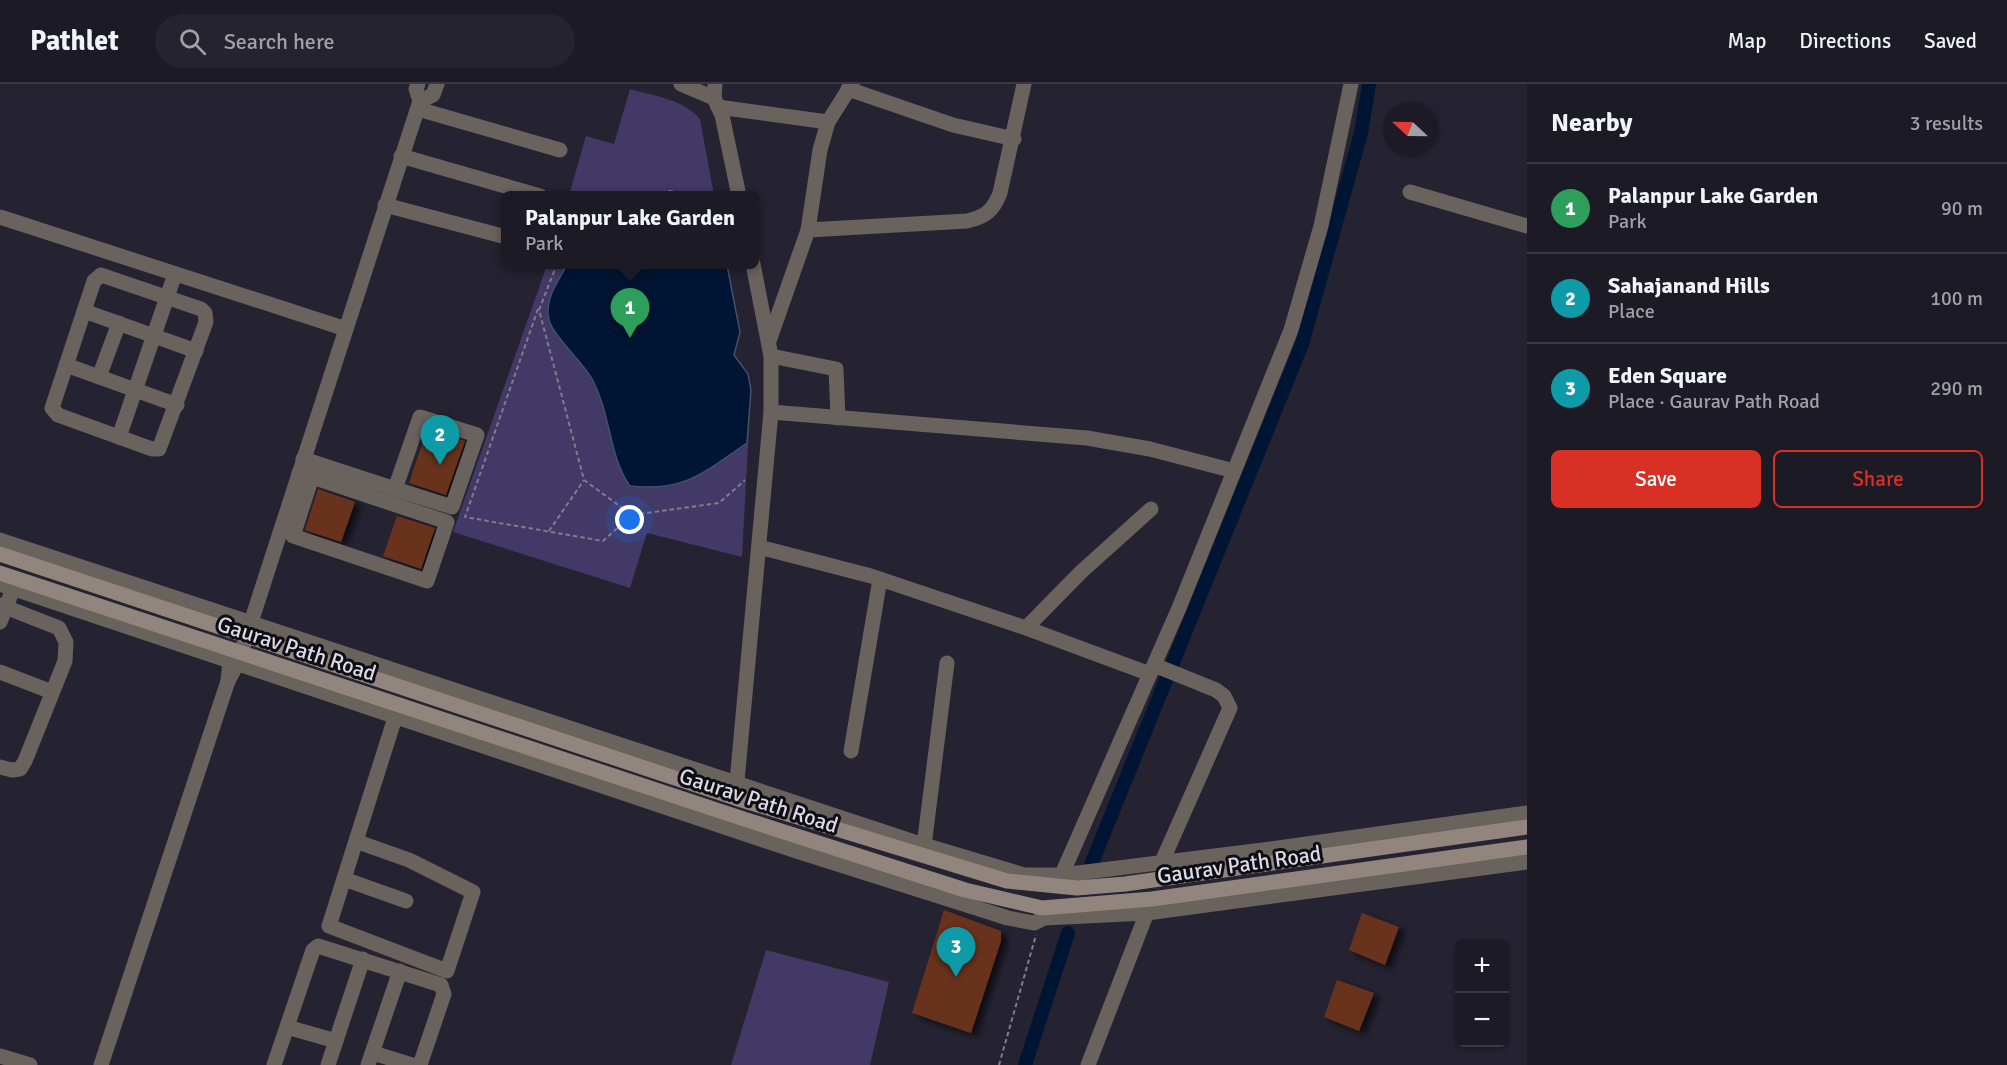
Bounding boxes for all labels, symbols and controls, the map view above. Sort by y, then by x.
search box [155,14,575,68]
text: Pathlet [30,24,119,58]
icon: search [176,25,209,58]
text: Search here [224,28,335,55]
text: Map [1728,28,1766,54]
text: Directions [1799,28,1891,54]
text: Saved [1924,28,1977,54]
north arrow [1383,102,1437,156]
text: Nearby [1551,107,1632,139]
text: 3 results [1910,111,1983,136]
text: Palanpur Lake Garden [1608,182,1818,209]
popup [501,191,759,269]
text: 1 [1565,196,1576,221]
text: 90 m [1941,196,1983,221]
text: Palanpur Lake Garden [525,204,735,231]
text: Park [1608,209,1646,234]
text: Park [525,231,563,256]
text: Sahajanand Hills [1608,272,1770,299]
text: 2 [1565,286,1576,311]
text: 100 m [1930,286,1983,311]
pin: 1 [610,288,650,338]
text: Place [1608,299,1655,324]
text: Eden Square [1608,362,1727,389]
text: 3 [1565,376,1576,401]
text: 290 m [1930,376,1983,401]
text: Place · Gaurav Path Road [1608,389,1820,414]
pin: 2 [420,416,460,465]
button: Save [1551,450,1761,508]
button: Share [1773,450,1983,508]
your location [615,505,644,534]
street label: Gaurav Path Road [214,610,380,687]
street label: Gaurav Path Road [676,762,842,839]
street label: Gaurav Path Road [1155,840,1323,889]
pin: 3 [936,928,976,977]
map controls [1455,939,1509,1047]
button: + [1455,939,1509,993]
button: − [1455,993,1509,1047]

